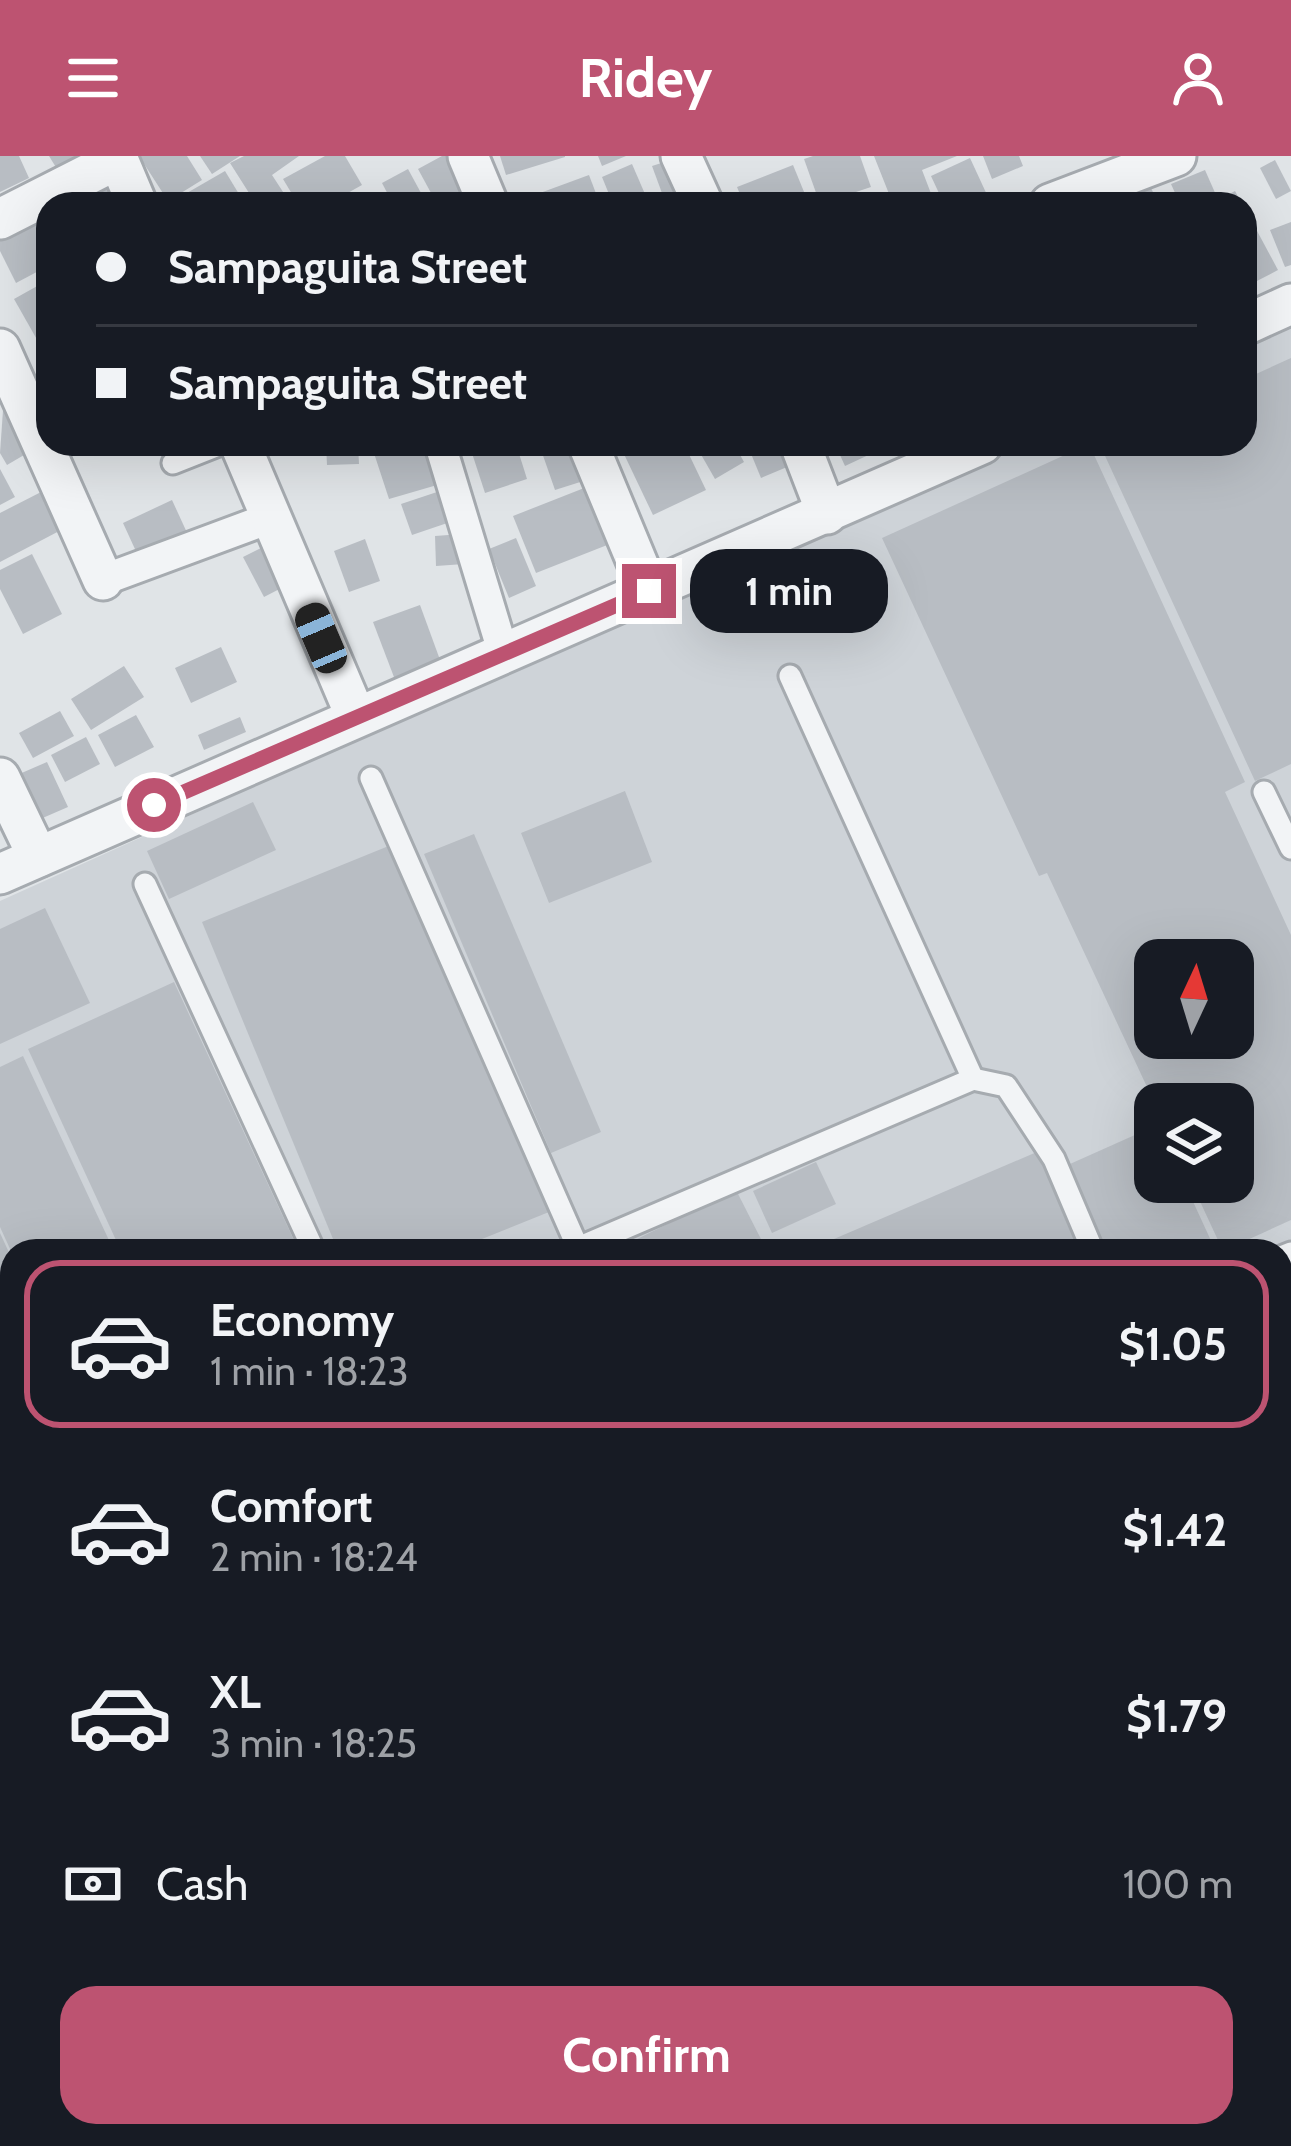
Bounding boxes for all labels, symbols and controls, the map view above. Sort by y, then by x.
icon: menu [60,45,126,111]
text: Ridey [579,45,712,111]
icon: person [1165,45,1231,111]
text: Sampaguita Street [168,240,527,294]
text: Sampaguita Street [168,356,527,410]
callout: 1 min [691,549,889,633]
route end [622,564,676,618]
text: 1 min [745,567,833,615]
car [290,598,352,678]
route start [127,778,181,832]
north arrow [1134,939,1254,1059]
map controls [1134,939,1254,1203]
button: layers [1134,1083,1254,1203]
icon: car [66,1290,174,1398]
text: Economy [210,1293,394,1347]
text: $1.05 [1119,1317,1227,1371]
text: 1 min · 18:23 [210,1347,409,1395]
icon: car [66,1476,174,1584]
text: Comfort [210,1479,373,1533]
text: $1.42 [1123,1503,1227,1557]
text: 2 min · 18:24 [210,1533,418,1581]
icon: car [66,1662,174,1770]
text: XL [210,1665,261,1719]
text: $1.79 [1126,1689,1227,1743]
text: 3 min · 18:25 [210,1719,417,1767]
icon: cash [60,1851,126,1917]
text: Cash [156,1857,248,1911]
text: 100 m [1123,1860,1233,1908]
button: Confirm [60,1986,1233,2124]

